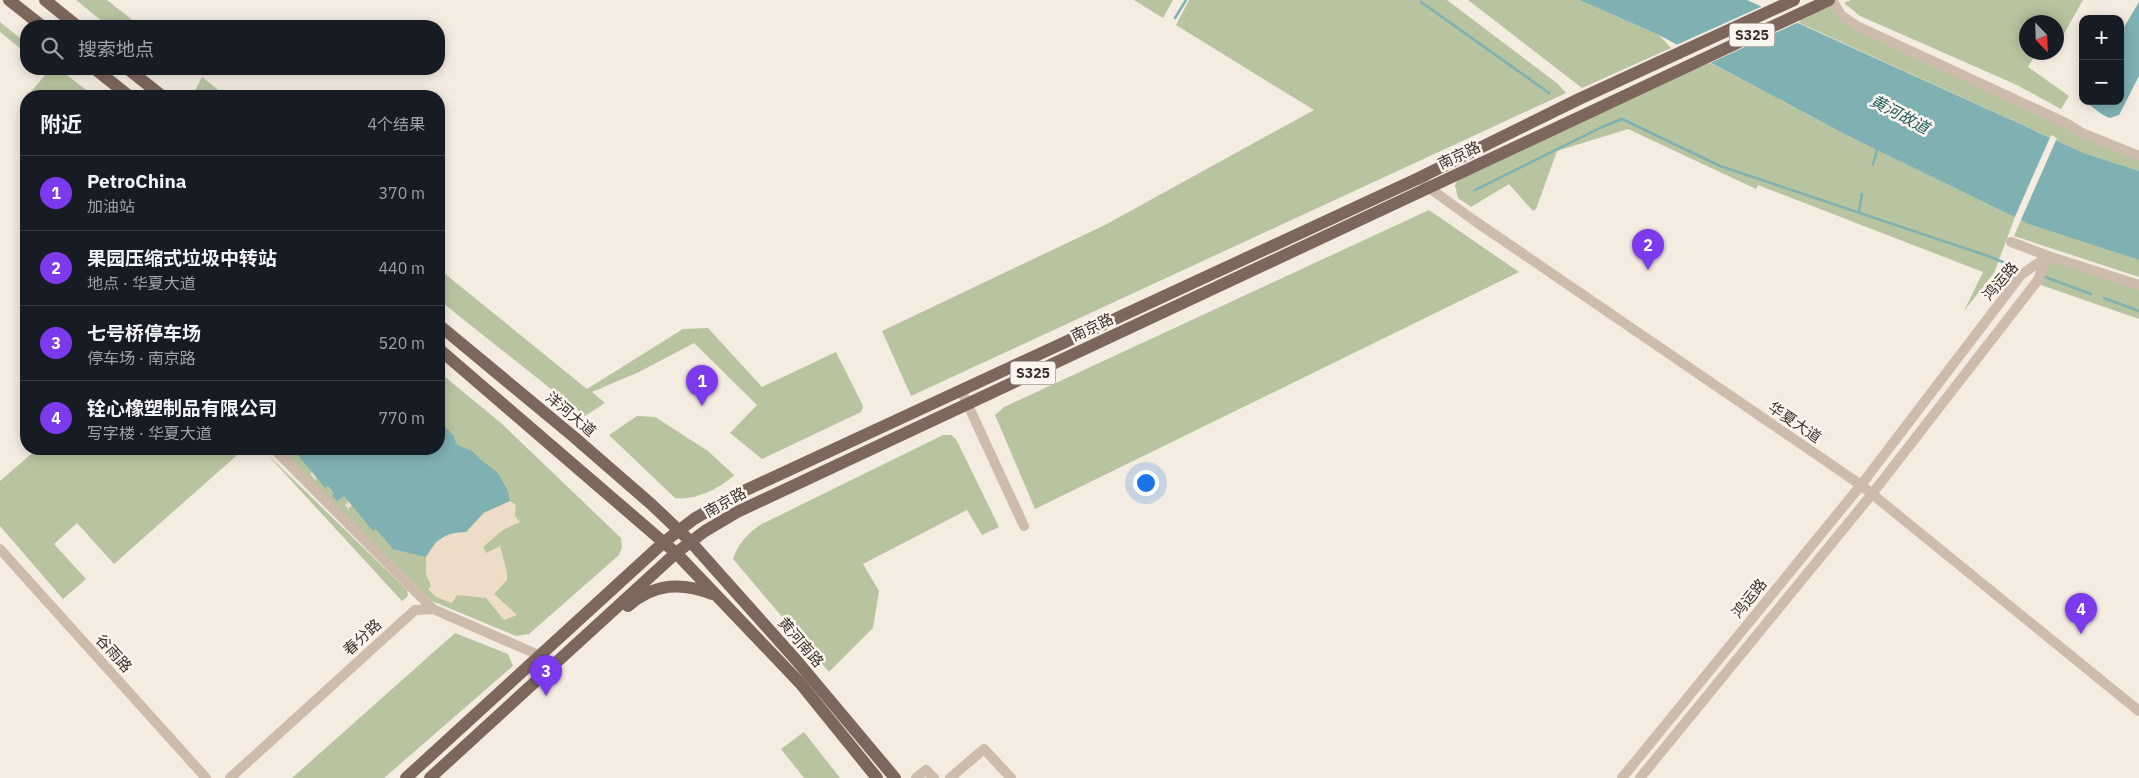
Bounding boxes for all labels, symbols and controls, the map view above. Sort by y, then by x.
north arrow [2019,15,2064,60]
map controls [2079,15,2124,105]
button: + [2079,15,2124,60]
search box [20,20,445,75]
road number: S325 [1730,24,1774,46]
icon: search [38,34,66,62]
text: 搜索地点 [78,37,154,61]
button: − [2079,60,2124,105]
water label: 黄河故道 [1867,90,1935,139]
text: 附近 [40,110,82,138]
text: 4个结果 [367,114,425,134]
street label: 南京路 [1435,137,1483,173]
text: PetroChina [87,169,187,193]
text: 1 [51,183,61,203]
text: 370 m [378,183,425,203]
text: 加油站 [87,196,135,216]
pin: 2 [1632,229,1664,270]
text: 果园压缩式垃圾中转站 [87,246,277,270]
text: 2 [51,258,61,278]
text: 440 m [378,258,425,278]
street label: 鸿运路 [1978,258,2022,304]
text: 地点 · 华夏大道 [87,273,196,293]
street label: 南京路 [1068,309,1116,345]
text: 七号桥停车场 [87,321,201,345]
text: 3 [51,333,61,353]
text: 520 m [378,333,425,353]
text: 停车场 · 南京路 [87,348,196,368]
road number: S325 [1010,362,1056,384]
pin: 1 [686,365,718,406]
street label: 洋河大道 [542,387,600,441]
text: 铨心橡塑制品有限公司 [87,396,277,420]
street label: 华夏大道 [1765,397,1825,447]
text: 4 [51,408,61,428]
text: 770 m [378,408,425,428]
text: 写字楼 · 华夏大道 [87,423,212,443]
your location [1133,470,1159,496]
street label: 南京路 [701,483,749,521]
street label: 鸿运路 [1727,575,1771,621]
pin: 4 [2065,593,2097,634]
street label: 黄河南路 [774,613,828,671]
street label: 春分路 [339,615,385,659]
street label: 谷雨路 [92,630,136,676]
pin: 3 [530,655,562,696]

